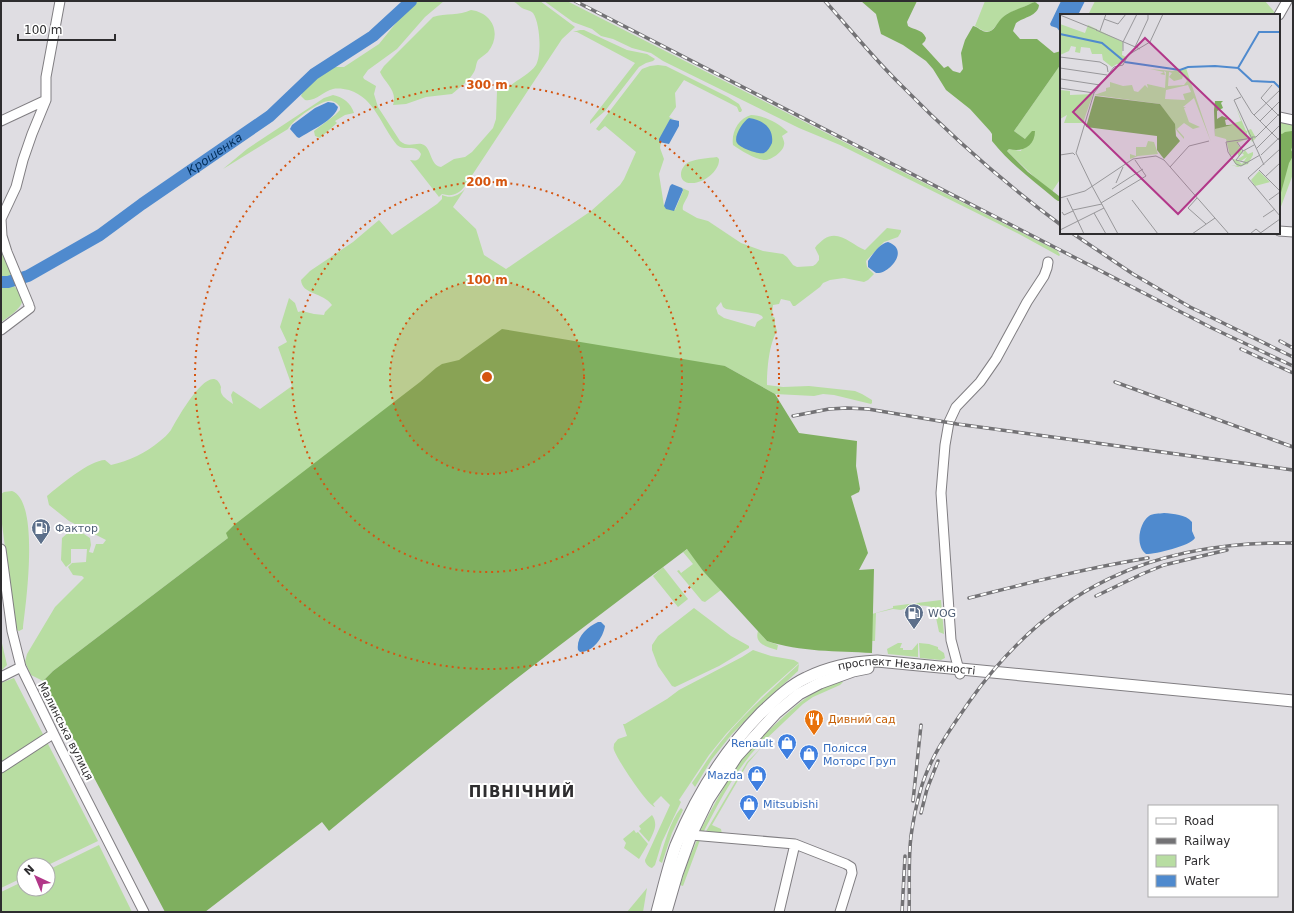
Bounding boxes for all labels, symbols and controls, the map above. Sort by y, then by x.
inset map [1060,14,1280,234]
scale bar [18,16,115,42]
text: 100 m [24,23,62,37]
text: 300 m [466,78,508,92]
water label: Крошенка [184,130,245,178]
text: 200 m [466,175,508,189]
text: 100 m [466,273,508,287]
centre of rings [480,370,494,384]
fuel station icon: Фактор [30,517,52,545]
place label: Фактор [55,522,98,535]
fuel station icon: WOG [903,602,925,630]
place label: WOG [928,607,956,620]
street label: проспект Незалежності [837,655,976,677]
street label: Малинська вулиця [35,680,96,782]
restaurant icon: Дивний сад [803,708,825,736]
place label: Дивний сад [828,713,896,726]
shop icon: Renault [776,732,798,760]
place label: Renault [731,737,774,750]
place label: Полісся Моторс Груп [823,742,896,768]
shop icon: Полісся Моторс Груп [798,743,820,771]
shop icon: Mazda [746,764,768,792]
place label: Mazda [707,769,743,782]
district label: ПІВНІЧНИЙ [469,782,575,801]
shop icon: Mitsubishi [738,793,760,821]
place label: Mitsubishi [763,798,818,811]
legend [1148,805,1278,897]
text: Road [1184,814,1214,828]
text: Railway [1184,834,1230,848]
text: Park [1184,854,1210,868]
north arrow [16,857,56,897]
text: N [22,862,37,878]
text: Water [1184,874,1220,888]

